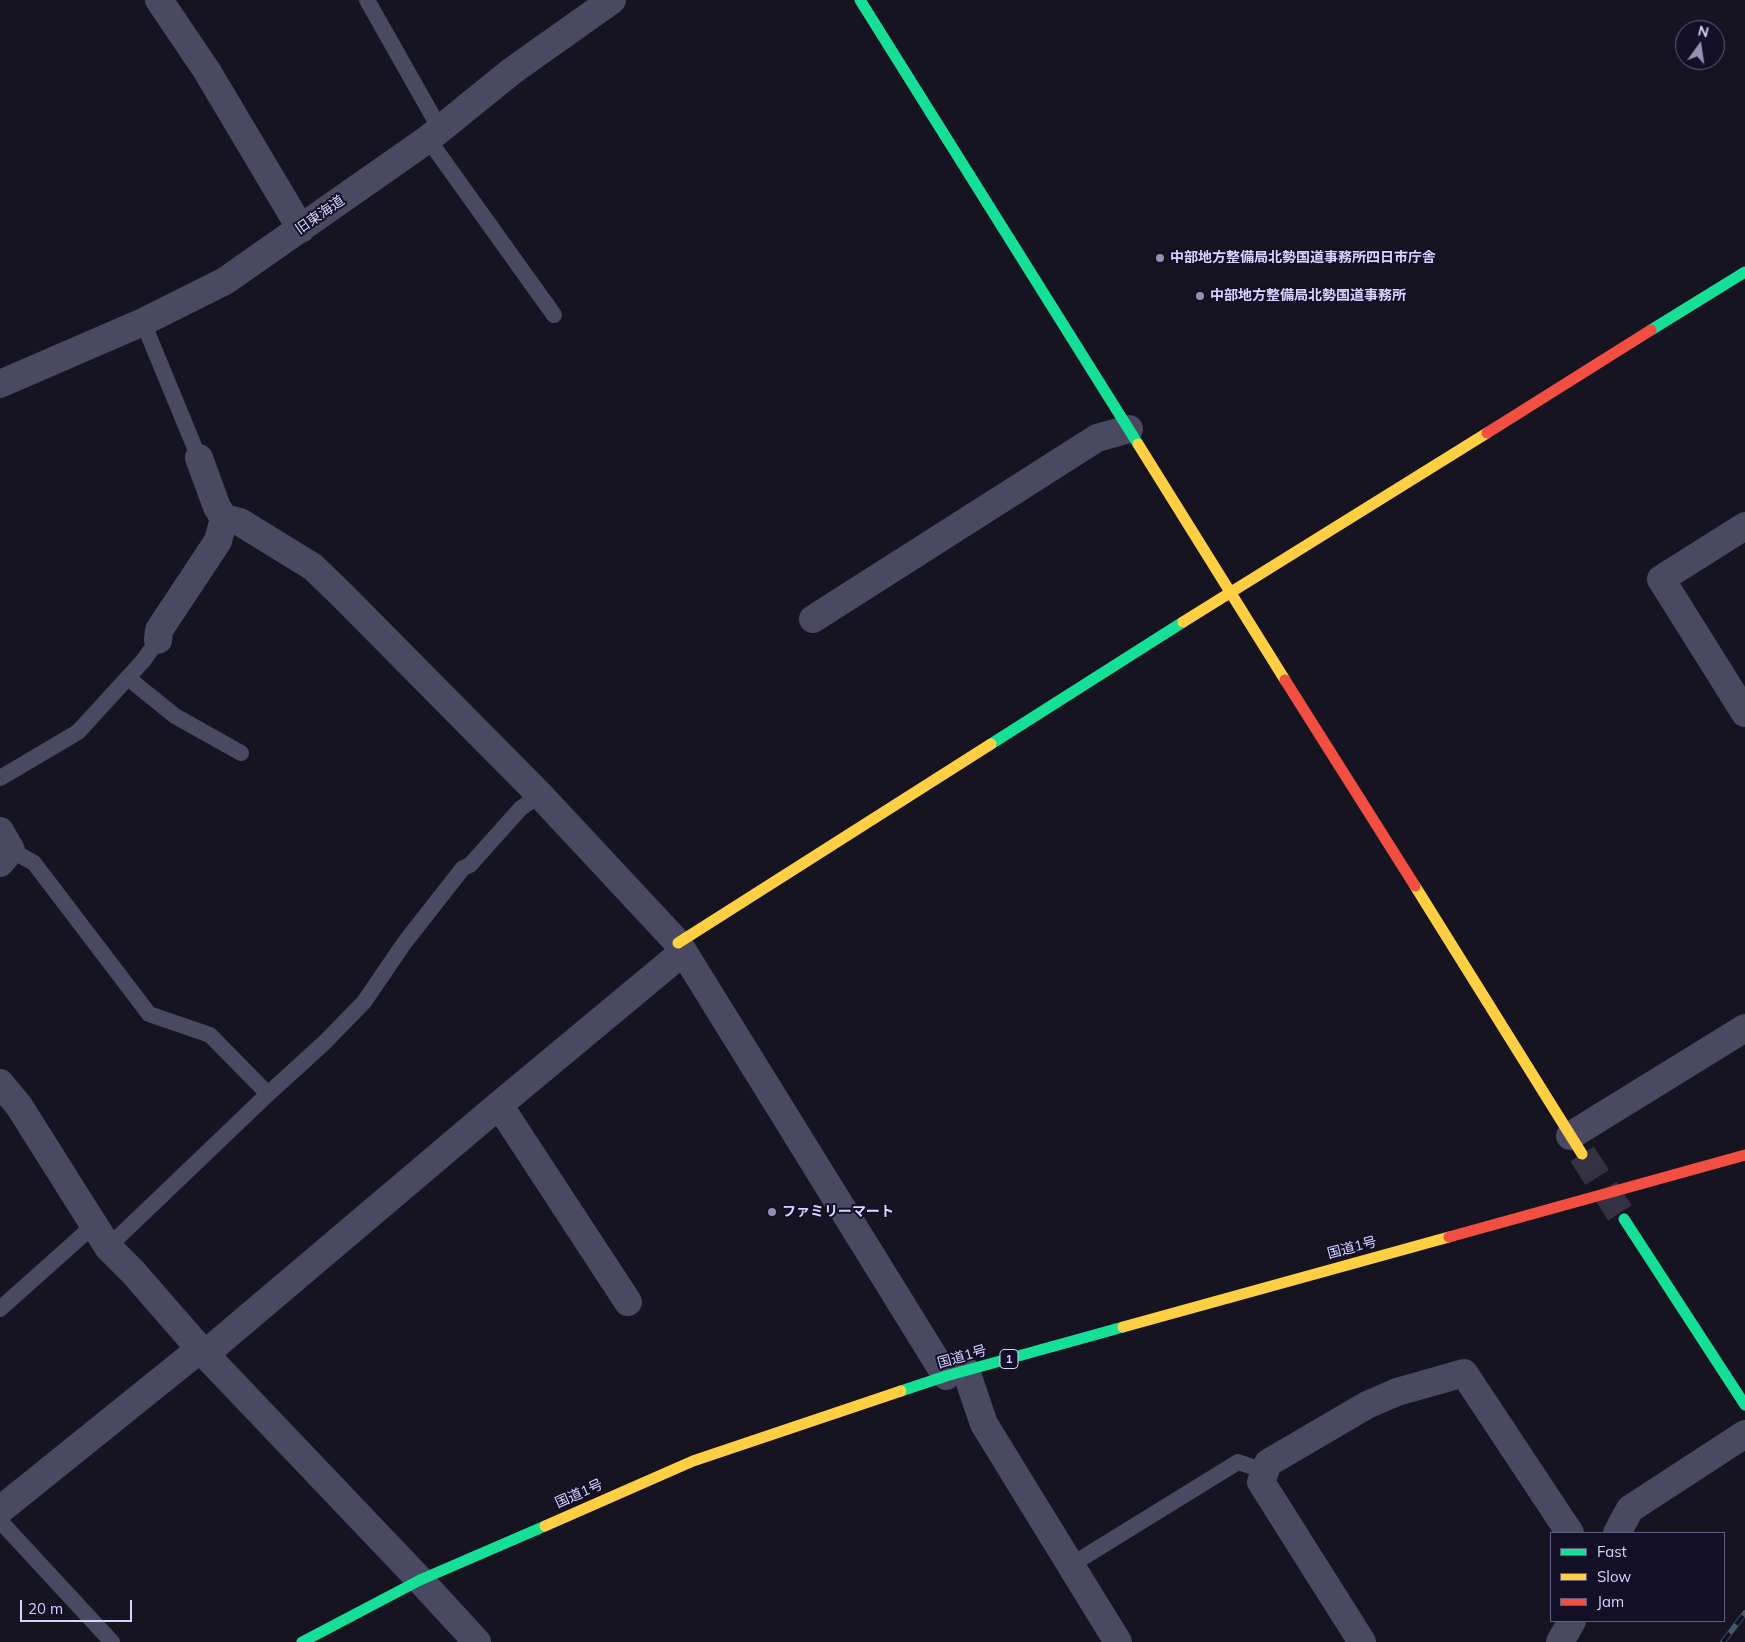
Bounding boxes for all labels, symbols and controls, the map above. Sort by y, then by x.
north arrow [1675,20,1725,70]
text: N [1696,21,1711,41]
street label: 旧東海道 [292,192,348,238]
place label: 中部地方整備局北勢国道事務所四日市庁舎 [1170,250,1436,266]
marker: 中部地方整備局北勢国道事務所四日市庁舎 [1154,252,1166,264]
place label: 中部地方整備局北勢国道事務所 [1210,288,1406,304]
marker: 中部地方整備局北勢国道事務所 [1194,290,1206,302]
place label: ファミリーマート [782,1204,894,1220]
marker: ファミリーマート [766,1206,778,1218]
street label: 国道1号 [1325,1233,1379,1263]
street label: 国道1号 [935,1342,989,1372]
road number: 1 [1000,1350,1018,1368]
street label: 国道1号 [553,1476,605,1512]
legend [1550,1532,1725,1622]
text: Fast [1597,1542,1627,1561]
text: Slow [1597,1567,1631,1586]
scale bar [22,1590,135,1622]
text: Jam [1597,1592,1624,1611]
text: 20 m [28,1599,63,1618]

